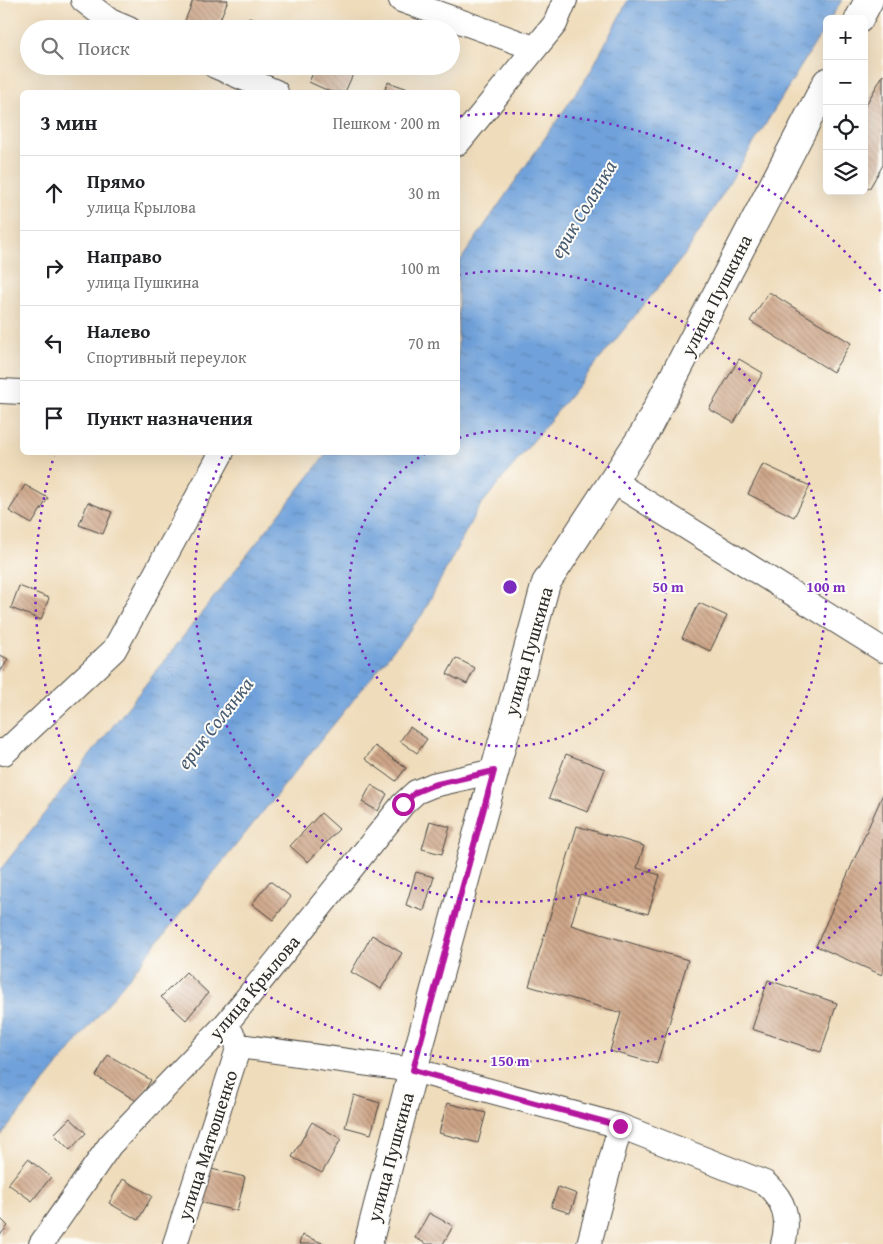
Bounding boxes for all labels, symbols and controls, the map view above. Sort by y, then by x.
map controls [823,15,868,195]
button: + [823,15,868,60]
search box [20,20,460,75]
icon: search [38,34,66,62]
text: Поиск [78,34,130,62]
button: − [823,60,868,105]
button: locate [823,105,868,150]
text: 3 мин [40,107,97,138]
text: Пешком · 200 m [333,111,440,135]
button: layers [823,150,868,195]
water label: ерик Солянка [542,154,624,263]
text: Прямо [87,167,145,195]
icon: ahead [40,179,68,207]
text: 30 m [408,181,440,205]
text: улица Крылова [87,195,196,219]
street label: улица Пушкина [673,229,759,362]
text: Направо [87,242,162,270]
icon: right [40,254,68,282]
text: 100 m [400,256,440,280]
text: улица Пушкина [87,270,199,294]
text: Налево [87,317,150,345]
icon: left [40,329,68,357]
text: 70 m [408,331,440,355]
text: Спортивный переулок [87,345,246,369]
icon: arrive [40,404,68,432]
text: Пункт назначения [87,404,253,432]
text: 50 m [652,576,684,597]
text: 100 m [806,576,846,597]
centre of rings [501,578,519,596]
street label: улица Пушкина [496,583,560,720]
water label: ерик Солянка [169,670,260,775]
route start [392,793,415,816]
street label: улица Крылова [201,929,306,1046]
text: 150 m [490,1050,530,1071]
street label: улица Матюшенко [169,1066,244,1225]
street label: улица Пушкина [359,1089,421,1226]
route end [609,1115,632,1138]

